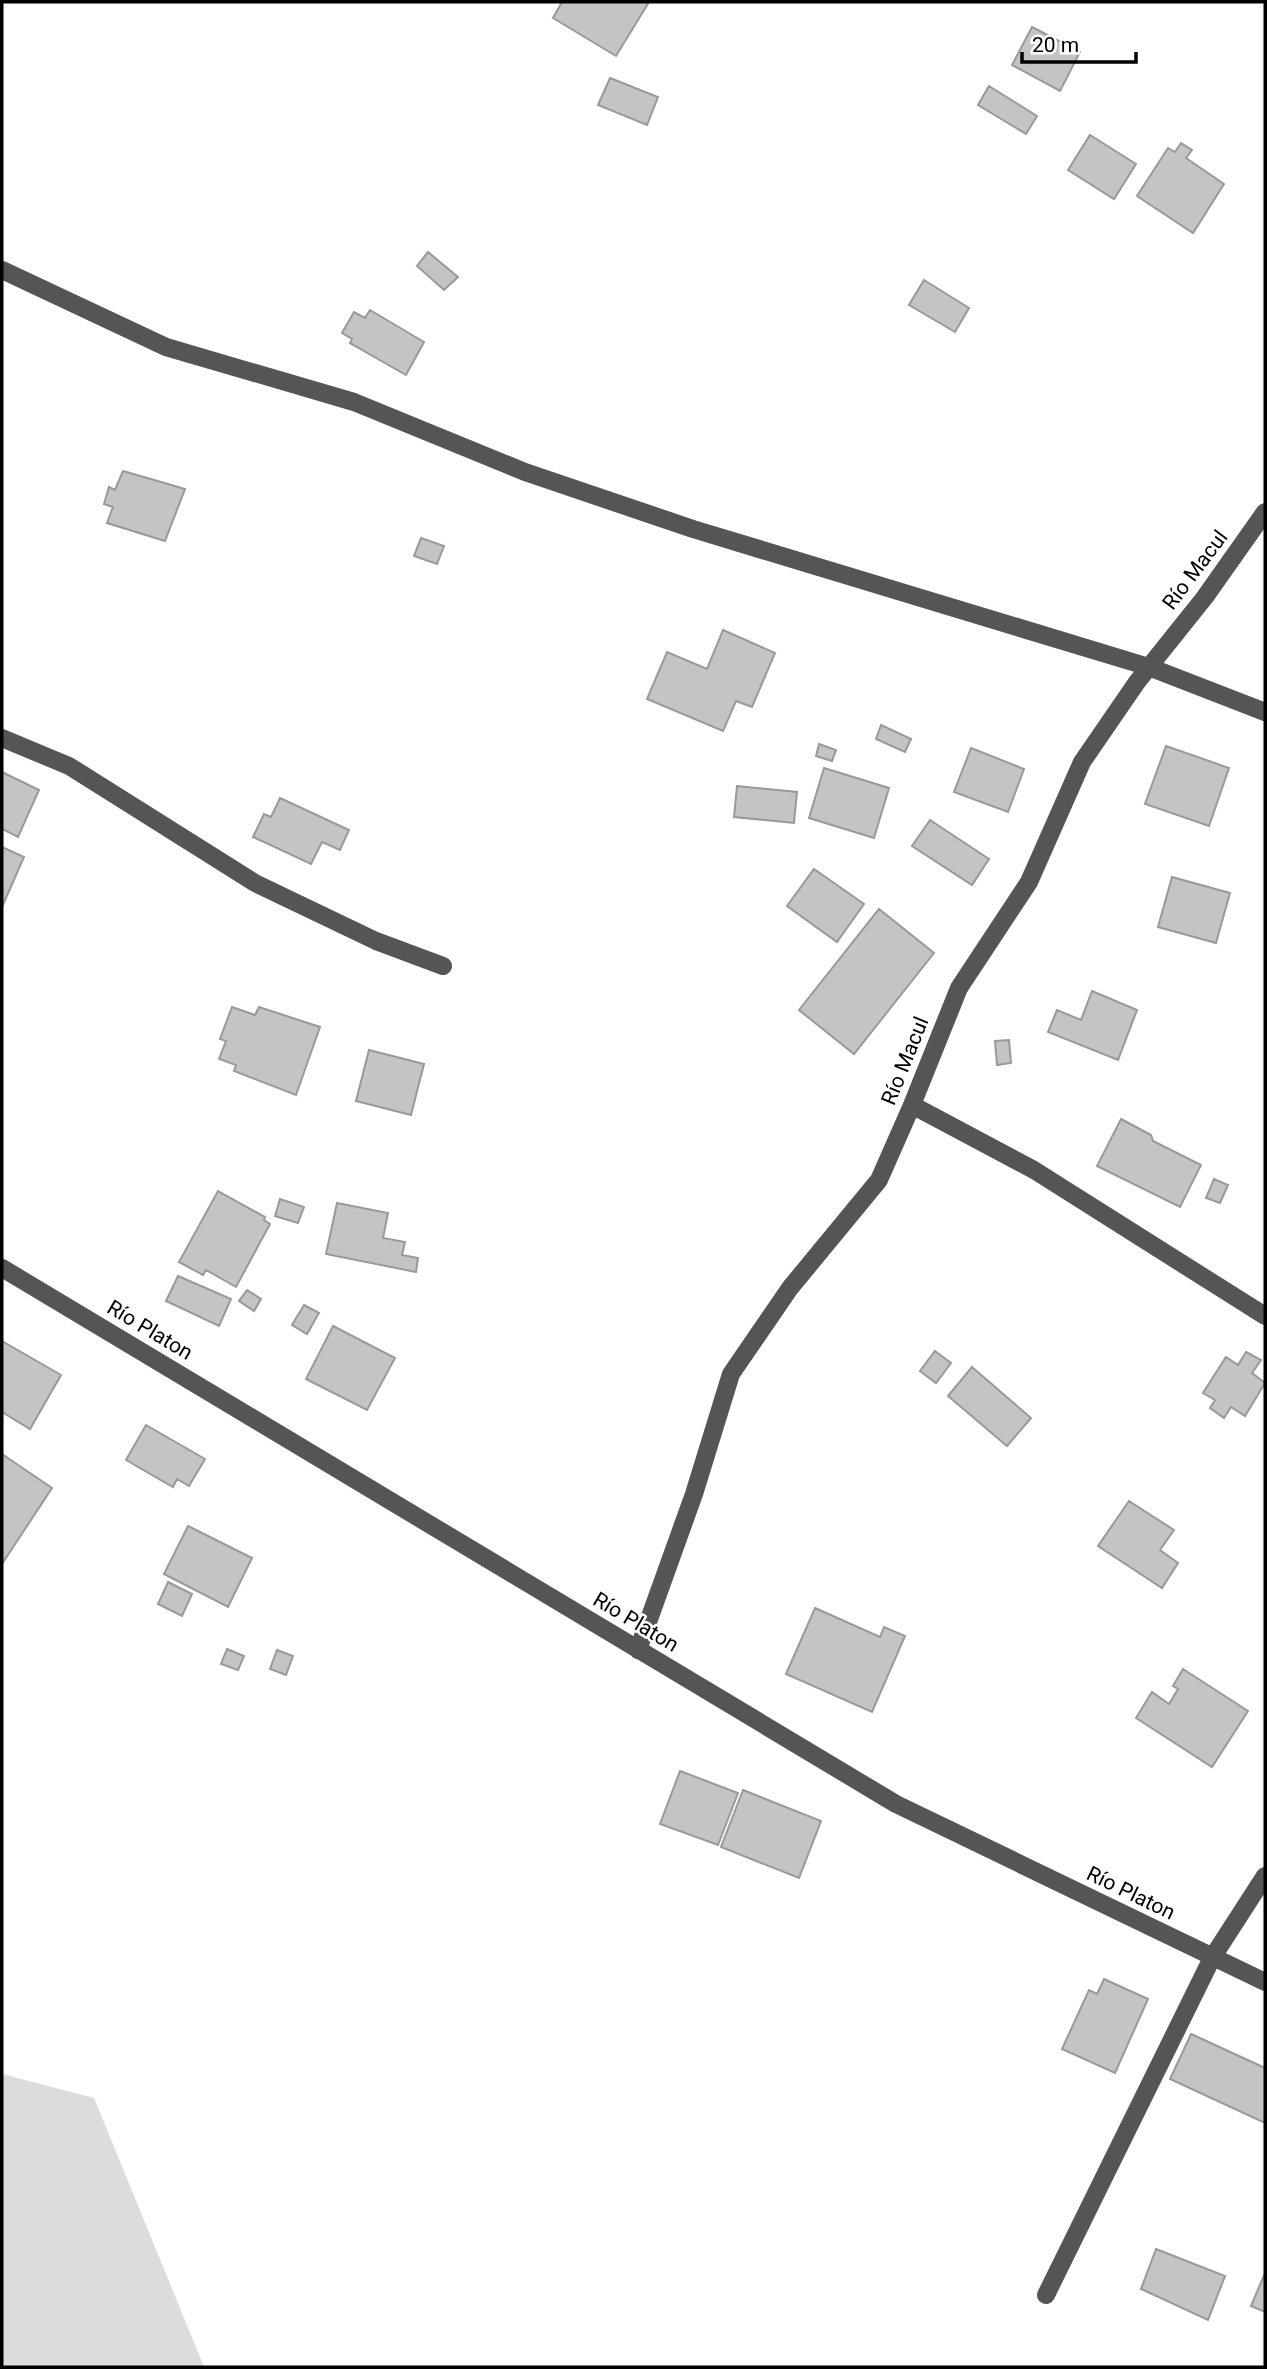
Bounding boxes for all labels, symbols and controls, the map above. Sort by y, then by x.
scale bar [1022,21,1136,65]
text: 20 m [1032,33,1079,57]
street label: Río Macul [1158,526,1232,614]
street label: Río Macul [876,1013,934,1109]
street label: Río Platon [103,1295,197,1365]
street label: Río Platon [589,1587,683,1657]
street label: Río Platon [1083,1861,1179,1925]

